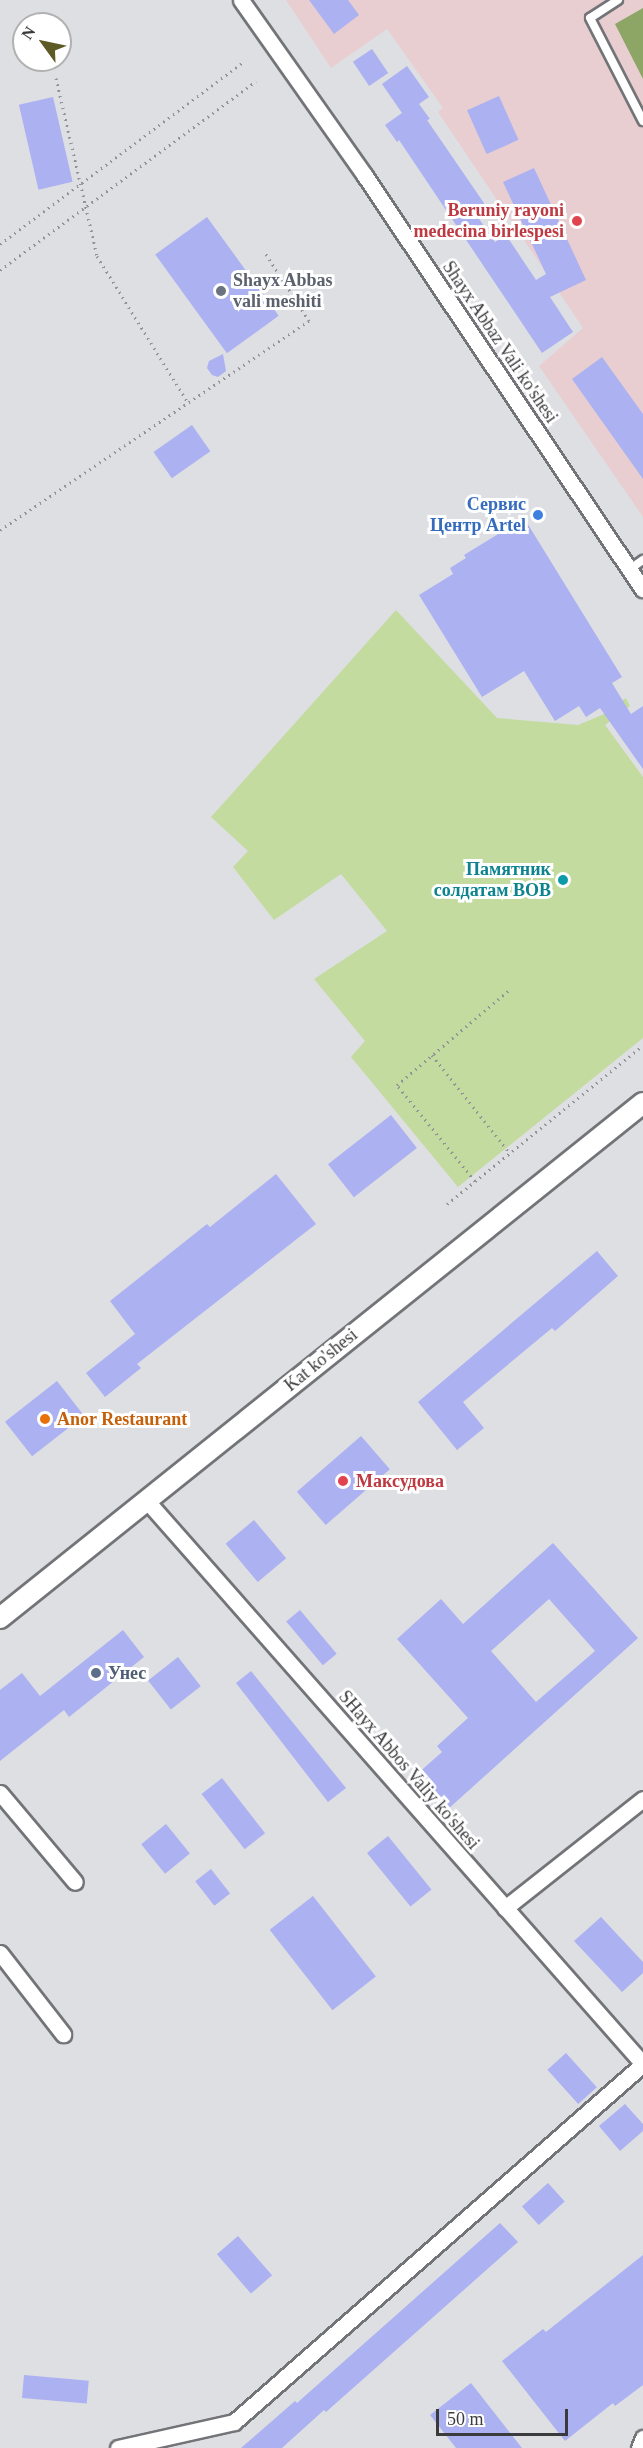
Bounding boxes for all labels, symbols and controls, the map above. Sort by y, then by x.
north arrow [12,12,72,72]
text: N [18,24,38,42]
place label: Beruniy rayoni medecina birlespesi [414,200,564,242]
marker: Beruniy rayoni medecina birlespesi [568,212,586,230]
street label: Shayx Abbaz Vali ko'shesi [437,256,563,428]
place label: Shayx Abbas vali meshiti [233,270,334,312]
marker: Shayx Abbas vali meshiti [214,284,228,298]
place label: Сервис Центр Artel [430,494,526,536]
marker: Сервис Центр Artel [531,508,545,522]
place label: Памятник солдатам ВОВ [434,859,551,902]
marker: Памятник солдатам ВОВ [556,873,570,887]
street label: Kat ko'shesi [280,1324,362,1396]
place label: Anor Restaurant [57,1408,187,1430]
marker: Anor Restaurant [38,1412,52,1426]
place label: Максудова [356,1470,444,1492]
marker: Максудова [334,1472,352,1490]
place label: Унес [108,1662,146,1684]
marker: Унес [89,1666,103,1680]
street label: SHayx Abbos Valiy ko'shesi [334,1686,484,1854]
scale bar [439,2397,571,2435]
text: 50 m [447,2409,484,2429]

